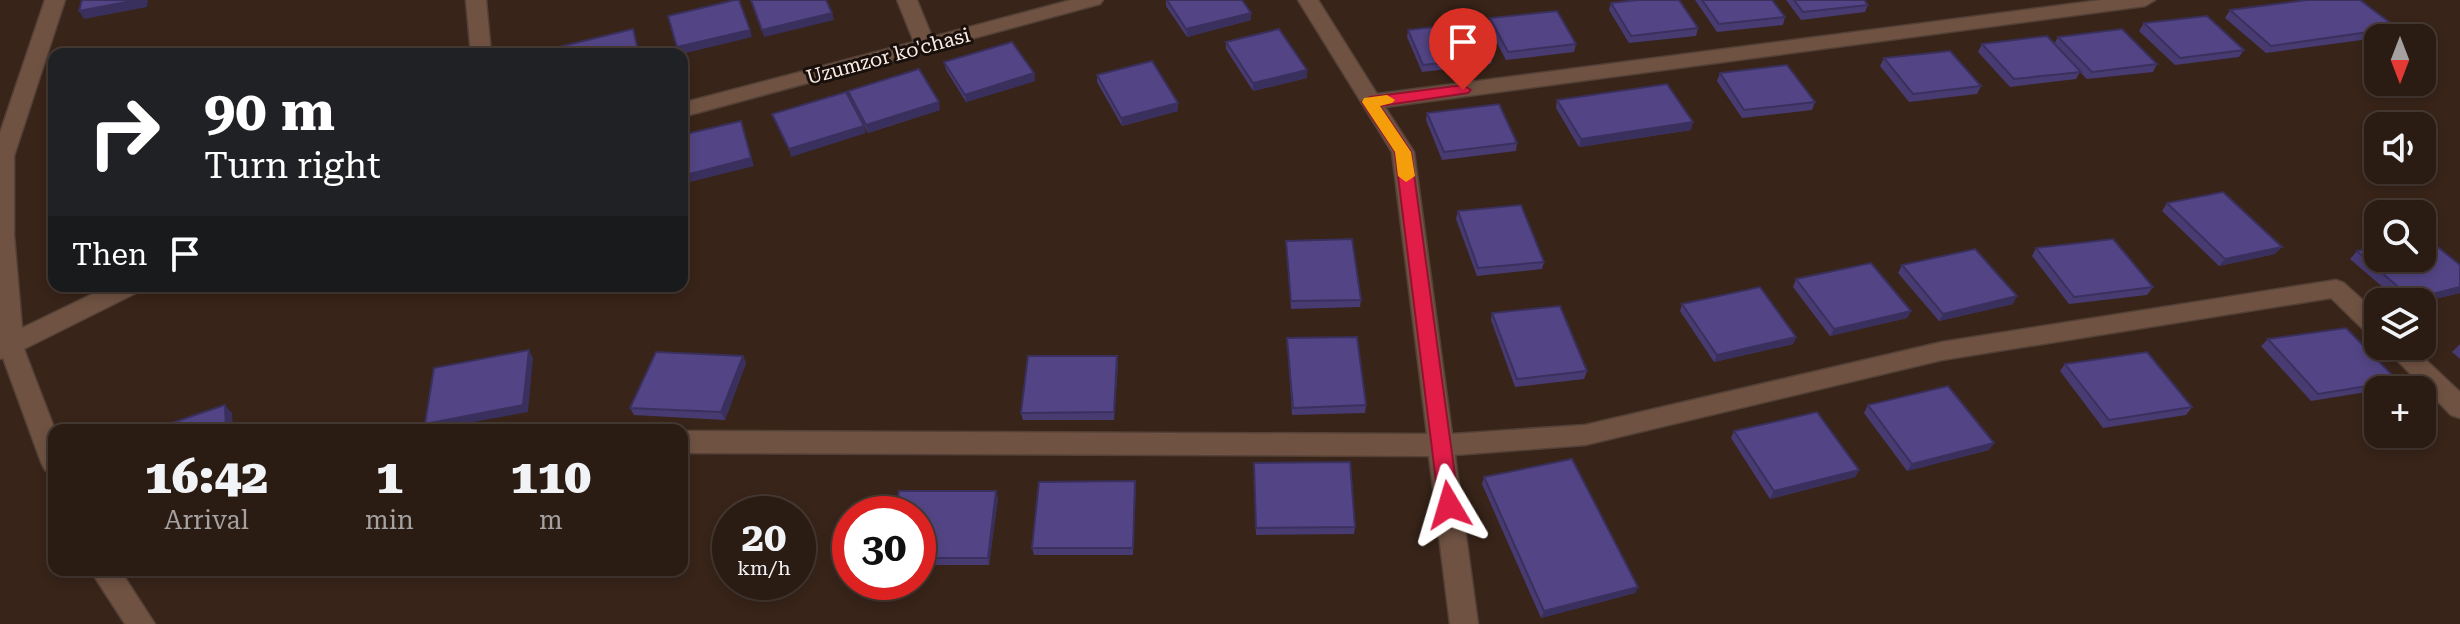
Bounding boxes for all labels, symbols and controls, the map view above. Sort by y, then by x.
pin [1429,8,1497,90]
icon: arrive [1441,20,1485,64]
street label: Uzumzor ko'chasi [804,23,972,89]
north arrow [2364,24,2436,96]
map controls [2364,24,2436,448]
text: 90 m [204,78,335,144]
icon: right [72,80,176,184]
button: sound [2364,112,2436,184]
text: Turn right [204,145,381,187]
button: search [2364,200,2436,272]
icon: arrive [163,232,207,276]
text: Then [72,237,147,272]
button: layers [2364,288,2436,360]
button: + [2364,376,2436,448]
text: 16:42 [145,449,268,505]
text: 1 [376,449,403,505]
text: 110 [511,449,591,505]
position arrow [1407,463,1491,547]
speed limit sign: 30 [832,496,936,600]
text: Arrival [164,505,249,535]
text: min [365,505,414,535]
text: m [539,505,563,535]
text: 20 [742,514,786,561]
text: km/h [737,556,791,580]

